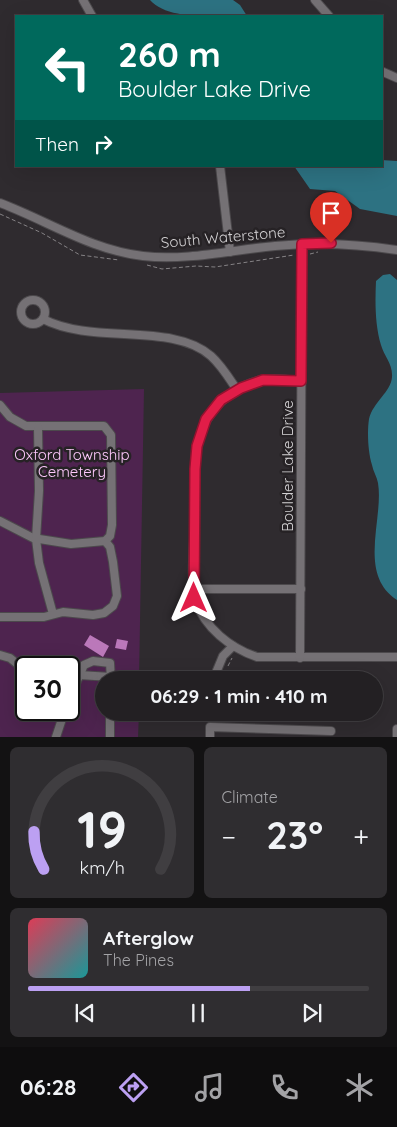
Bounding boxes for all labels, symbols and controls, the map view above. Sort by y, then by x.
text: 260 m [118,32,221,76]
icon: left [35,35,100,100]
text: Boulder Lake Drive [118,75,311,103]
icon: right [89,130,117,158]
text: Then [35,132,79,156]
pin [310,192,352,243]
icon: arrive [317,199,345,227]
street label: South Waterstone [160,222,286,252]
street label: Boulder Lake Drive [278,400,297,532]
park label: Oxford Township Cemetery [14,445,130,481]
position arrow [167,571,219,623]
speed limit sign: 30 [15,656,80,721]
text: 06:29 · 1 min · 410 m [150,684,328,708]
text: Climate [222,787,278,807]
text: 19 [77,796,127,861]
text: 23° [266,811,323,859]
text: − [222,819,236,854]
text: + [353,819,369,854]
text: km/h [79,856,124,878]
text: Afterglow [103,926,194,950]
text: The Pines [103,950,174,970]
icon: previous [71,999,99,1027]
icon: pause [184,999,212,1027]
icon: next [298,999,326,1027]
icon: directions [116,1070,151,1105]
icon: music [192,1070,227,1105]
icon: phone [267,1070,302,1105]
icon: climate [342,1070,377,1105]
text: 06:28 [20,1073,76,1101]

